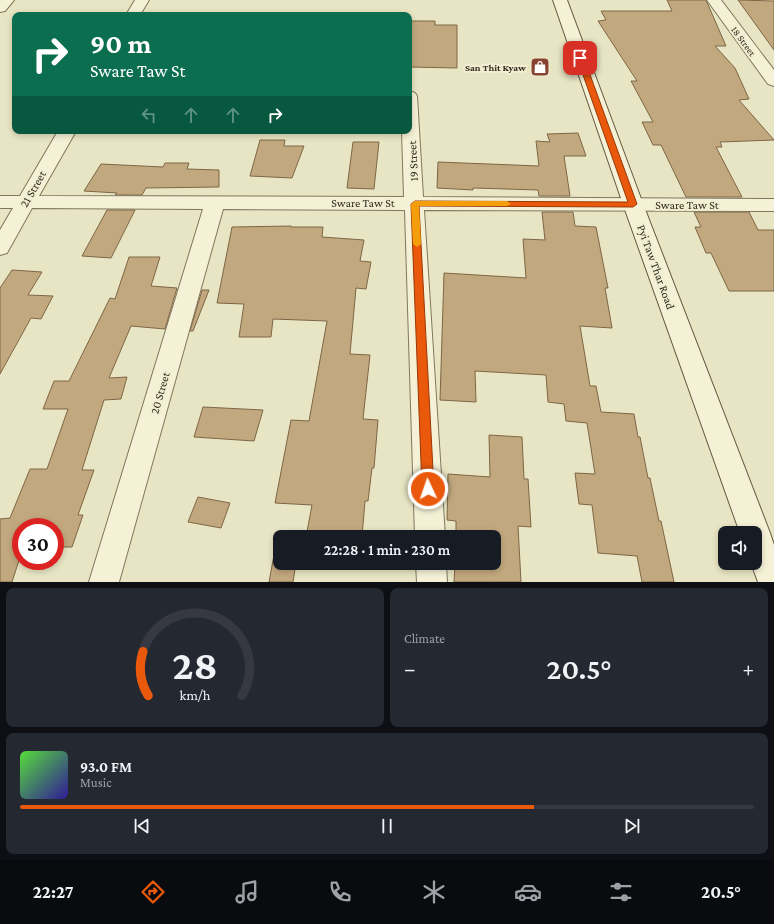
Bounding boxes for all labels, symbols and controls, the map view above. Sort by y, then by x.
street label: 18 Street [729,24,758,59]
icon: right [24,28,76,80]
text: 90 m [90,28,151,59]
pin [563,41,597,75]
icon: arrive [569,47,591,69]
shop icon: San Thit Kyaw [529,56,551,78]
text: Sware Taw St [90,61,185,81]
place label: San Thit Kyaw [465,62,527,73]
icon: left [138,104,160,126]
icon: ahead [180,104,202,126]
icon: ahead [222,104,244,126]
icon: right [264,104,286,126]
street label: 19 Street [405,139,421,182]
street label: 21 Street [17,167,50,210]
street label: Sware Taw St [331,196,396,210]
street label: Sware Taw St [655,198,720,212]
street label: Pyi Taw Thar Road [634,223,678,312]
street label: 20 Street [147,369,173,416]
position arrow [407,468,449,510]
speed limit sign: 30 [12,518,64,570]
map controls [718,526,762,570]
button: sound [718,526,762,570]
text: 22:28 · 1 min · 230 m [324,542,450,558]
text: Climate [404,631,445,646]
text: 28 [172,641,218,687]
text: 20.5° [547,652,611,685]
text: − [404,656,416,681]
text: + [742,656,754,681]
text: km/h [180,686,211,702]
text: 93.0 FM [80,759,132,775]
text: Music [80,775,112,790]
icon: previous [131,815,153,837]
icon: pause [376,815,398,837]
icon: next [621,815,643,837]
icon: directions [139,878,167,906]
icon: music [233,878,261,906]
icon: phone [326,878,354,906]
icon: climate [420,878,448,906]
icon: car [514,878,542,906]
icon: filters [607,878,635,906]
text: 22:27 [33,882,73,902]
text: 20.5° [701,882,741,902]

